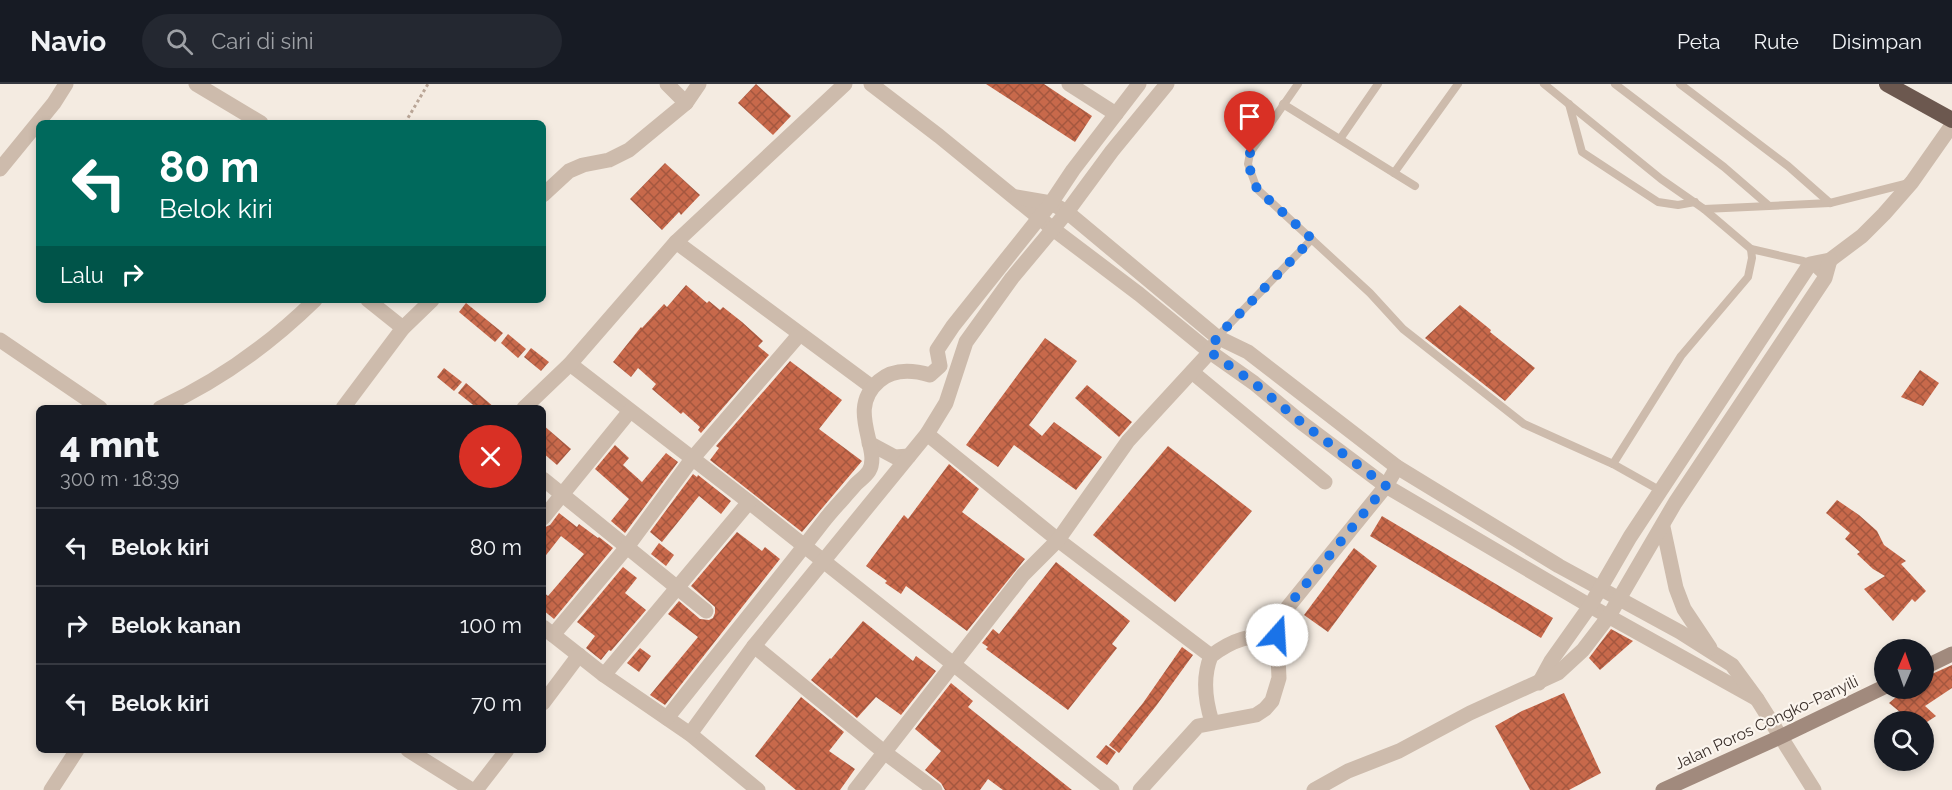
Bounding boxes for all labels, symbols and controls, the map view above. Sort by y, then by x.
search box [142,14,562,68]
text: Navio [30,25,106,58]
icon: search [163,25,196,58]
text: Cari di sini [211,28,314,54]
text: Peta [1677,29,1721,54]
text: Rute [1754,29,1799,54]
text: Disimpan [1832,29,1922,54]
pin [1224,91,1275,153]
icon: arrive [1233,100,1266,133]
text: 80 m [159,143,259,192]
icon: left [60,144,138,222]
text: Belok kiri [159,193,273,224]
icon: right [116,258,149,291]
text: Lalu [60,262,104,288]
text: 4 mnt [60,423,159,465]
button: close [459,425,522,488]
text: 300 m · 18:39 [60,467,179,491]
icon: left [60,531,93,564]
text: Belok kiri [111,534,209,560]
text: 80 m [470,534,522,560]
position arrow [1245,603,1309,667]
icon: right [60,609,93,642]
text: Belok kanan [111,612,241,638]
text: 100 m [460,612,522,638]
north arrow [1874,639,1934,699]
map controls [1874,639,1934,771]
street label: Jalan Poros Congko-Panyili [1671,671,1861,773]
icon: left [60,687,93,720]
text: Belok kiri [111,690,209,716]
text: 70 m [471,690,522,716]
button: search [1874,711,1934,771]

